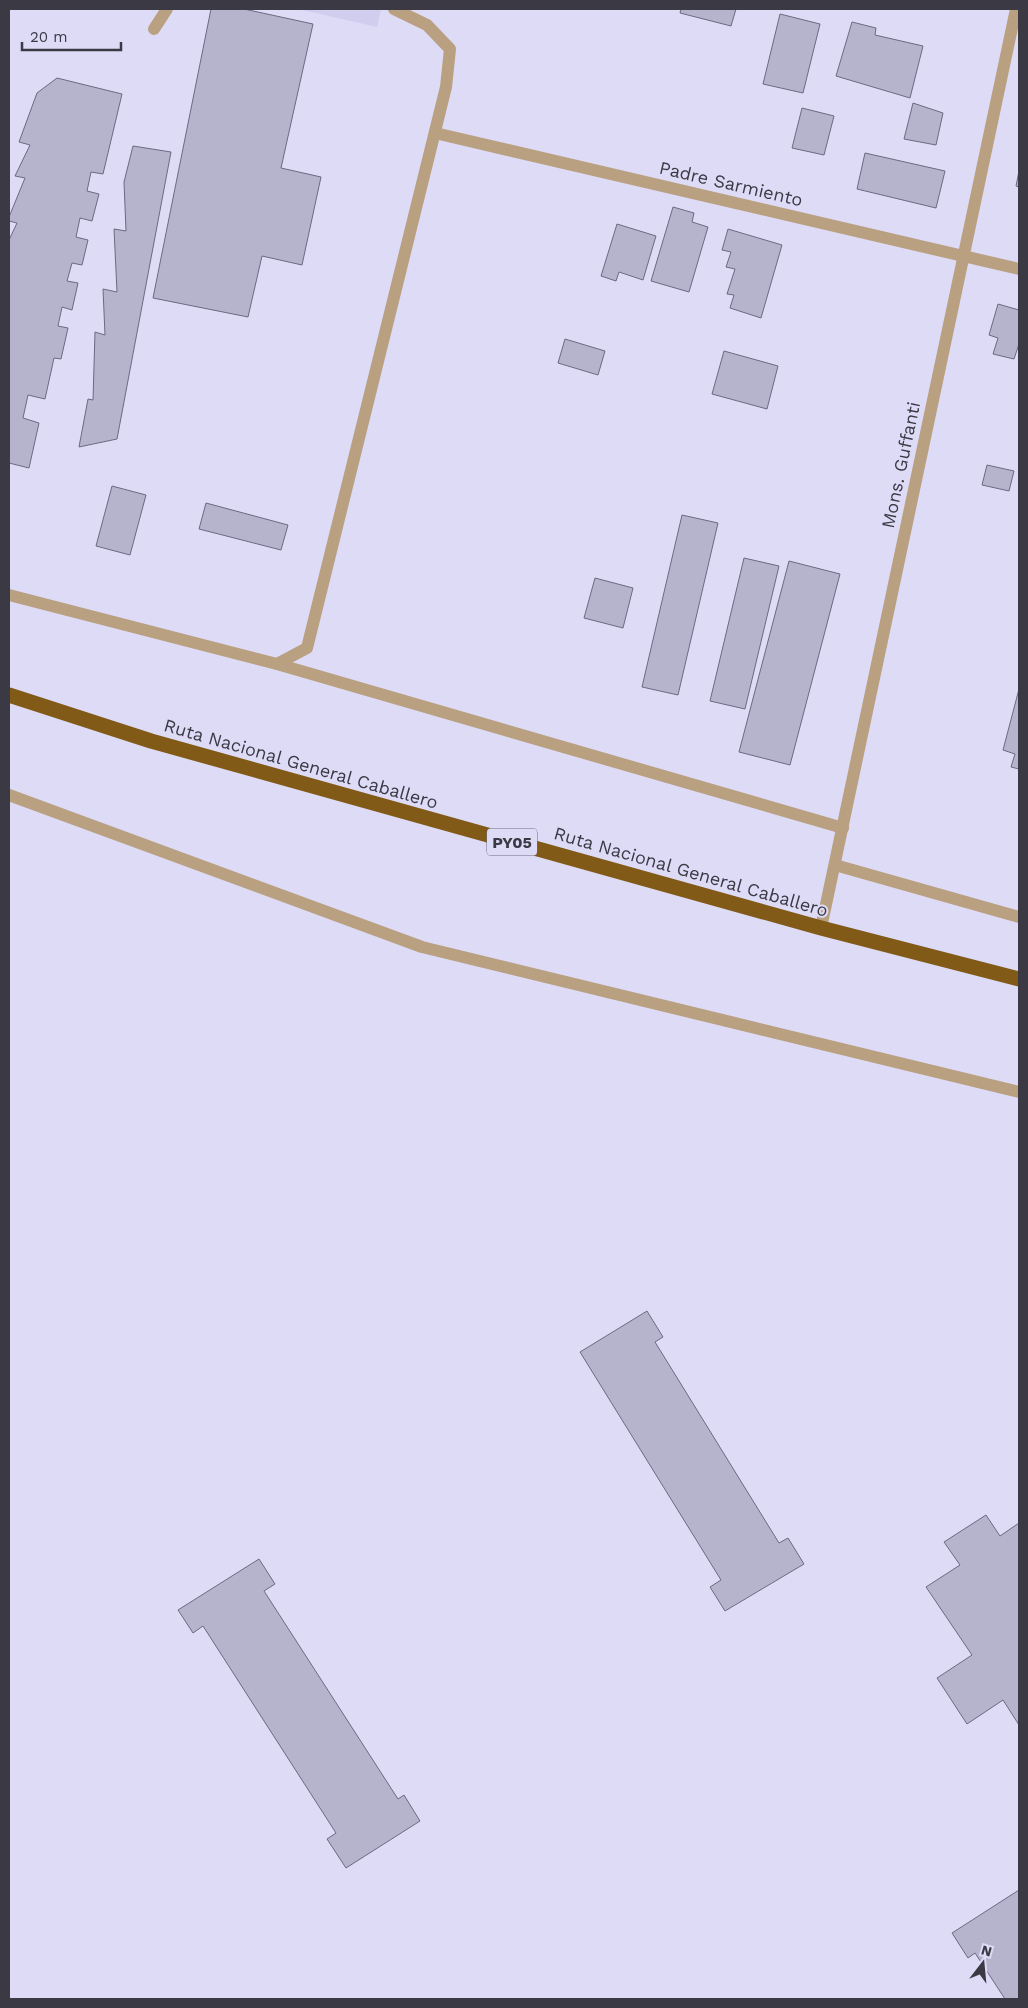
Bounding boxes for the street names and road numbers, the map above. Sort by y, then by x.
street label: Padre Sarmiento [657,157,805,210]
street label: Mons. Guffanti [877,400,924,530]
street label: Ruta Nacional General Caballero [162,714,441,813]
street label: Ruta Nacional General Caballero [552,822,831,921]
road number: PY05 [487,829,537,856]

